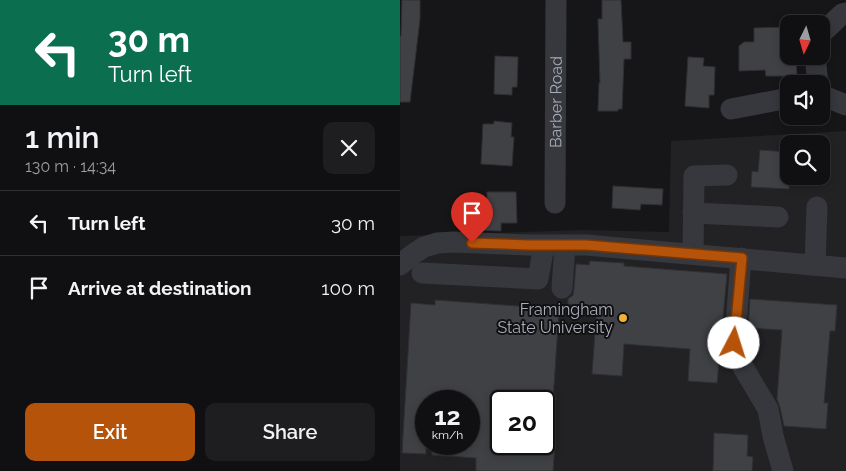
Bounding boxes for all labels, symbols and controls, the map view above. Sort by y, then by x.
north arrow [780,15,830,65]
map controls [780,15,830,185]
text: 30 m [108,19,190,60]
icon: left [25,20,90,85]
street label: Barber Road [546,56,566,148]
text: Turn left [108,61,192,87]
button: sound [780,75,830,125]
text: 1 min [25,120,100,155]
button: close [323,122,375,174]
button: search [780,135,830,185]
text: 130 m · 14:34 [25,157,116,176]
pin [451,192,493,243]
icon: arrive [458,199,486,227]
icon: left [25,209,53,237]
text: Turn left [68,212,145,234]
text: 30 m [331,212,375,234]
icon: arrive [25,274,53,302]
text: Arrive at destination [68,277,252,299]
text: 100 m [321,277,375,299]
place label: Framingham State University [497,300,613,337]
marker: Framingham State University [617,312,629,324]
position arrow [707,316,759,368]
speed limit sign: 20 [490,390,555,455]
text: 12 [434,401,461,431]
button: Exit [25,403,195,461]
button: Share [205,403,375,461]
text: km/h [432,428,463,442]

